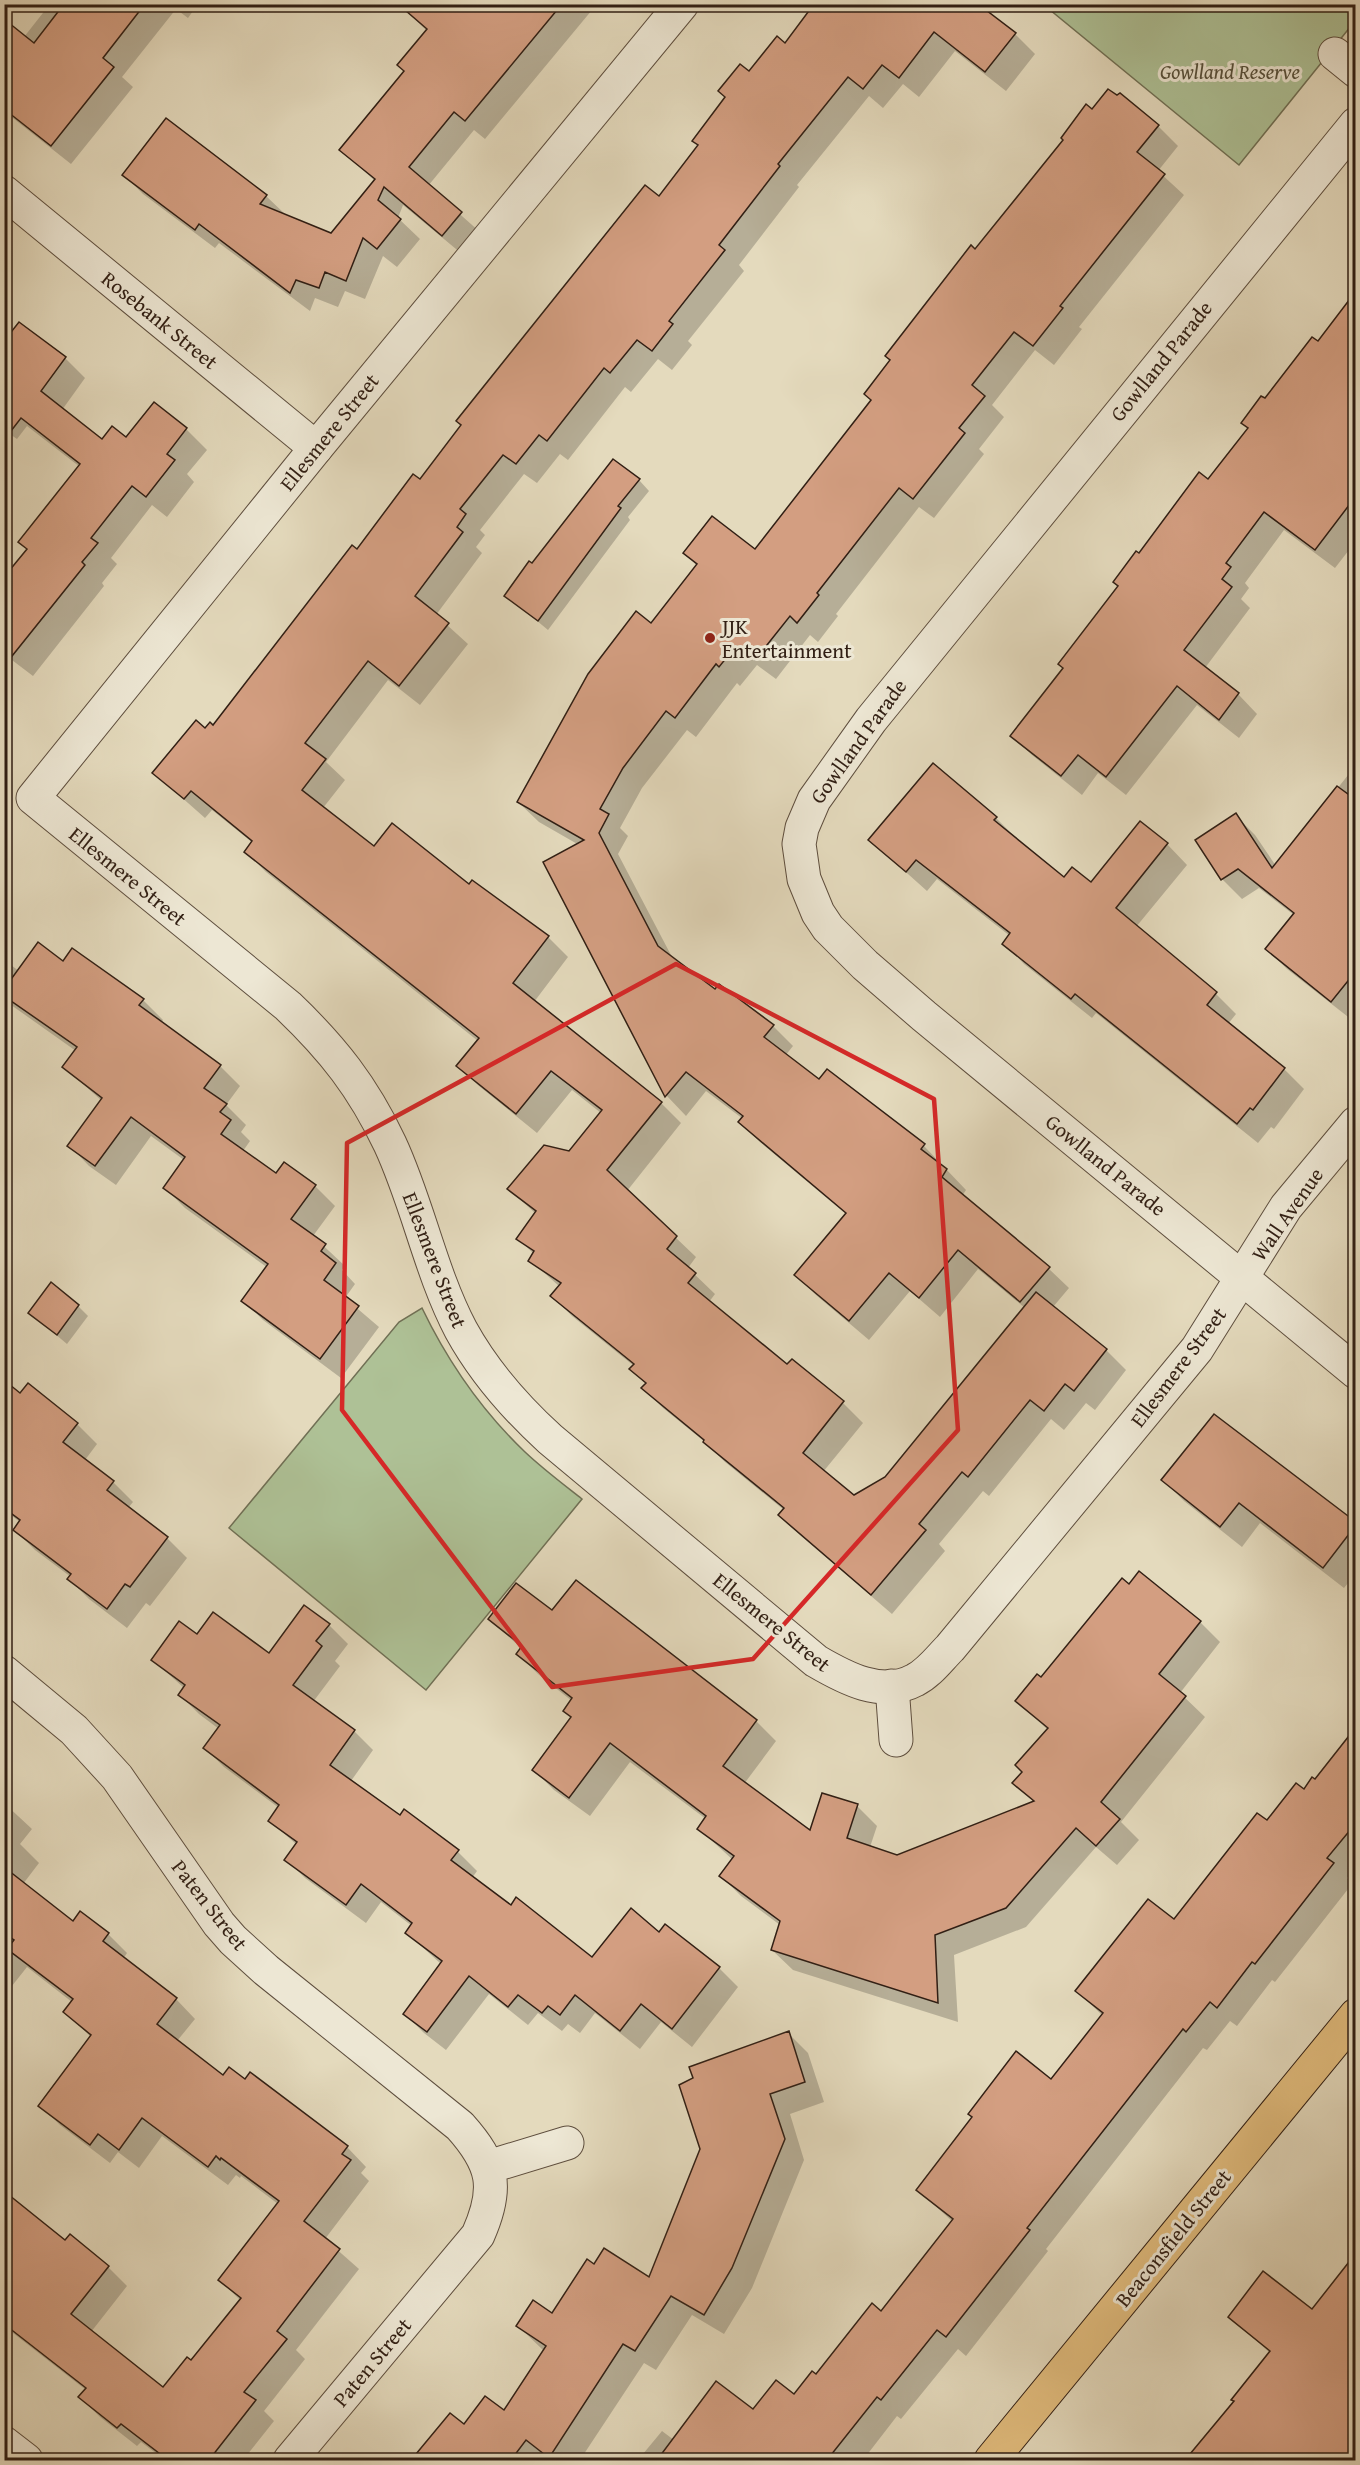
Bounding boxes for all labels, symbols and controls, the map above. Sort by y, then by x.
park label: Gowlland Reserve [1160,56,1300,87]
street label: Rosebank Street [95,263,225,377]
street label: Gowlland Parade [1102,294,1220,428]
street label: Ellesmere Street [272,366,387,498]
place label: JJK Entertainment [719,611,852,666]
marker: JJK Entertainment [703,631,717,645]
street label: Gowlland Parade [802,672,914,810]
street label: Ellesmere Street [62,819,194,934]
street label: Gowlland Parade [1039,1106,1173,1224]
street label: Wall Avenue [1243,1161,1331,1267]
street label: Ellesmere Street [395,1187,475,1333]
street label: Ellesmere Street [1122,1300,1234,1434]
street label: Ellesmere Street [706,1565,838,1680]
street label: Paten Street [165,1853,256,1958]
street label: Beaconsfield Street [1108,2162,1239,2313]
street label: Paten Street [325,2310,419,2413]

